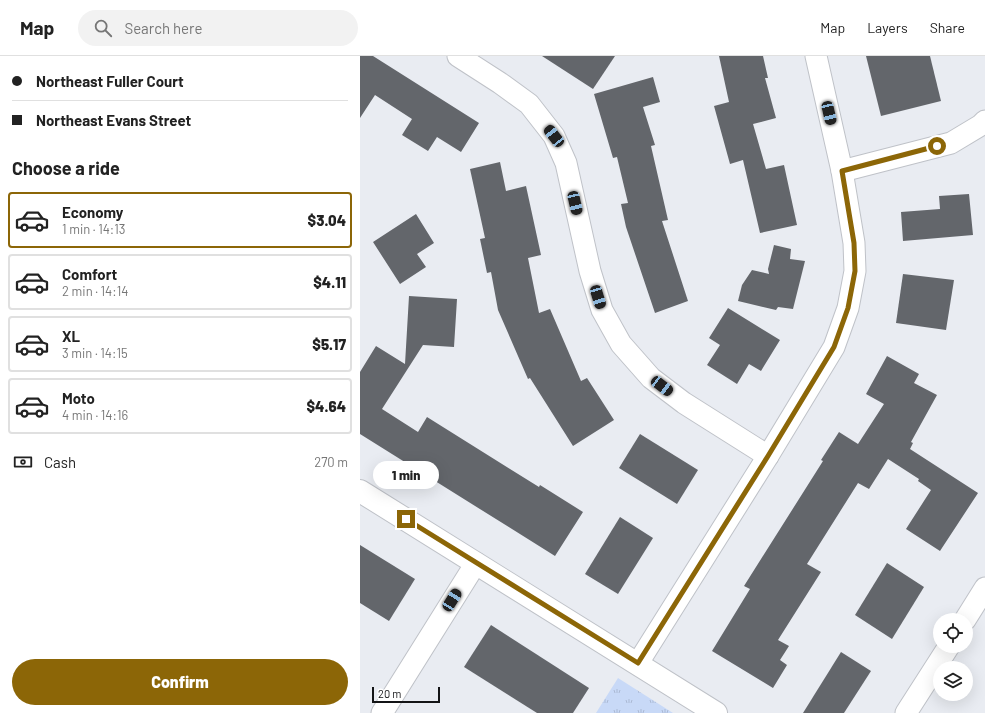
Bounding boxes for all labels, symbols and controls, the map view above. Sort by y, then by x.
search box [78,10,358,46]
text: Map [20,16,54,39]
icon: search [92,17,114,39]
text: Search here [124,19,202,37]
text: Map [820,19,845,36]
text: Layers [867,19,908,36]
text: Share [930,19,965,36]
text: Northeast Fuller Court [36,72,184,90]
car [820,100,838,126]
text: Northeast Evans Street [36,111,191,129]
car [542,123,566,149]
route start [928,137,946,155]
text: Choose a ride [12,157,120,179]
car [566,190,584,216]
icon: car [14,202,50,238]
text: Economy [62,203,123,221]
text: $3.04 [308,211,346,229]
text: 1 min · 14:13 [62,221,126,237]
icon: car [14,264,50,300]
text: Comfort [62,265,117,283]
text: $4.11 [313,273,346,291]
text: 2 min · 14:14 [62,283,128,299]
car [589,284,607,310]
icon: car [14,326,50,362]
text: XL [62,327,80,345]
text: $5.17 [312,335,346,353]
text: 3 min · 14:15 [62,345,128,361]
car [649,374,675,398]
icon: car [14,388,50,424]
text: Moto [62,389,95,407]
text: $4.64 [306,397,346,415]
text: 4 min · 14:16 [62,407,128,423]
icon: cash [12,451,34,473]
text: Cash [44,453,76,471]
text: 270 m [314,454,348,470]
callout: 1 min [373,461,439,489]
text: 1 min [392,467,420,483]
route end [397,510,415,528]
car [441,587,463,613]
map controls [933,613,973,701]
button: locate [933,613,973,653]
button: Confirm [12,659,348,705]
button: layers [933,661,973,701]
scale bar [372,685,440,704]
text: 20 m [378,687,401,700]

